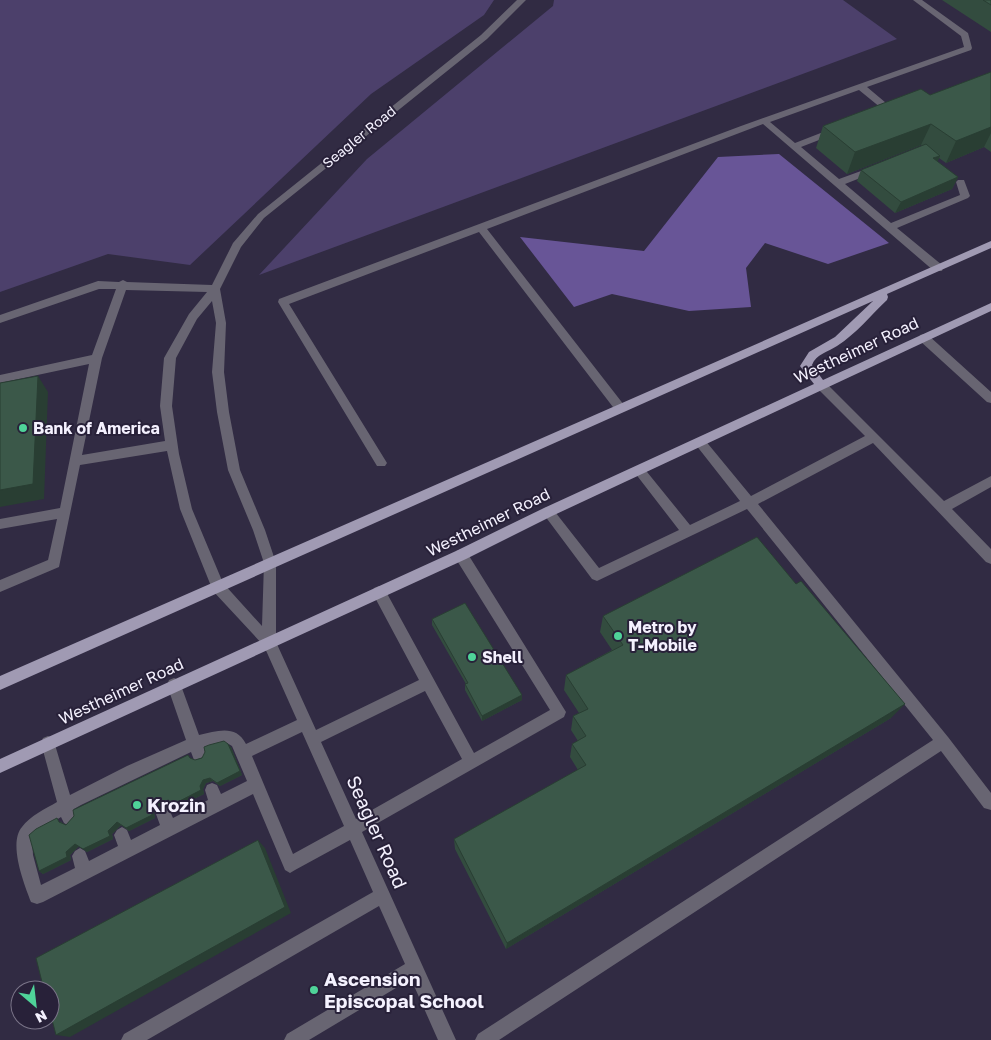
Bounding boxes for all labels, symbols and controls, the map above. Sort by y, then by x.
street label: Seagler Road [319,102,399,171]
street label: Westheimer Road [791,312,921,388]
place label: Bank of America [33,418,160,438]
marker: Bank of America [17,422,29,434]
street label: Westheimer Road [423,483,553,561]
place label: Metro by T-Mobile [628,617,697,655]
marker: Metro by T-Mobile [612,630,624,642]
place label: Shell [482,647,523,667]
marker: Shell [466,651,478,663]
street label: Westheimer Road [56,653,186,729]
street label: Seagler Road [342,772,413,892]
place label: Krozin [147,793,206,816]
marker: Krozin [131,799,143,811]
place label: Ascension Episcopal School [324,967,484,1012]
north arrow [10,980,60,1030]
marker: Ascension Episcopal School [308,984,320,996]
text: N [33,1007,50,1027]

